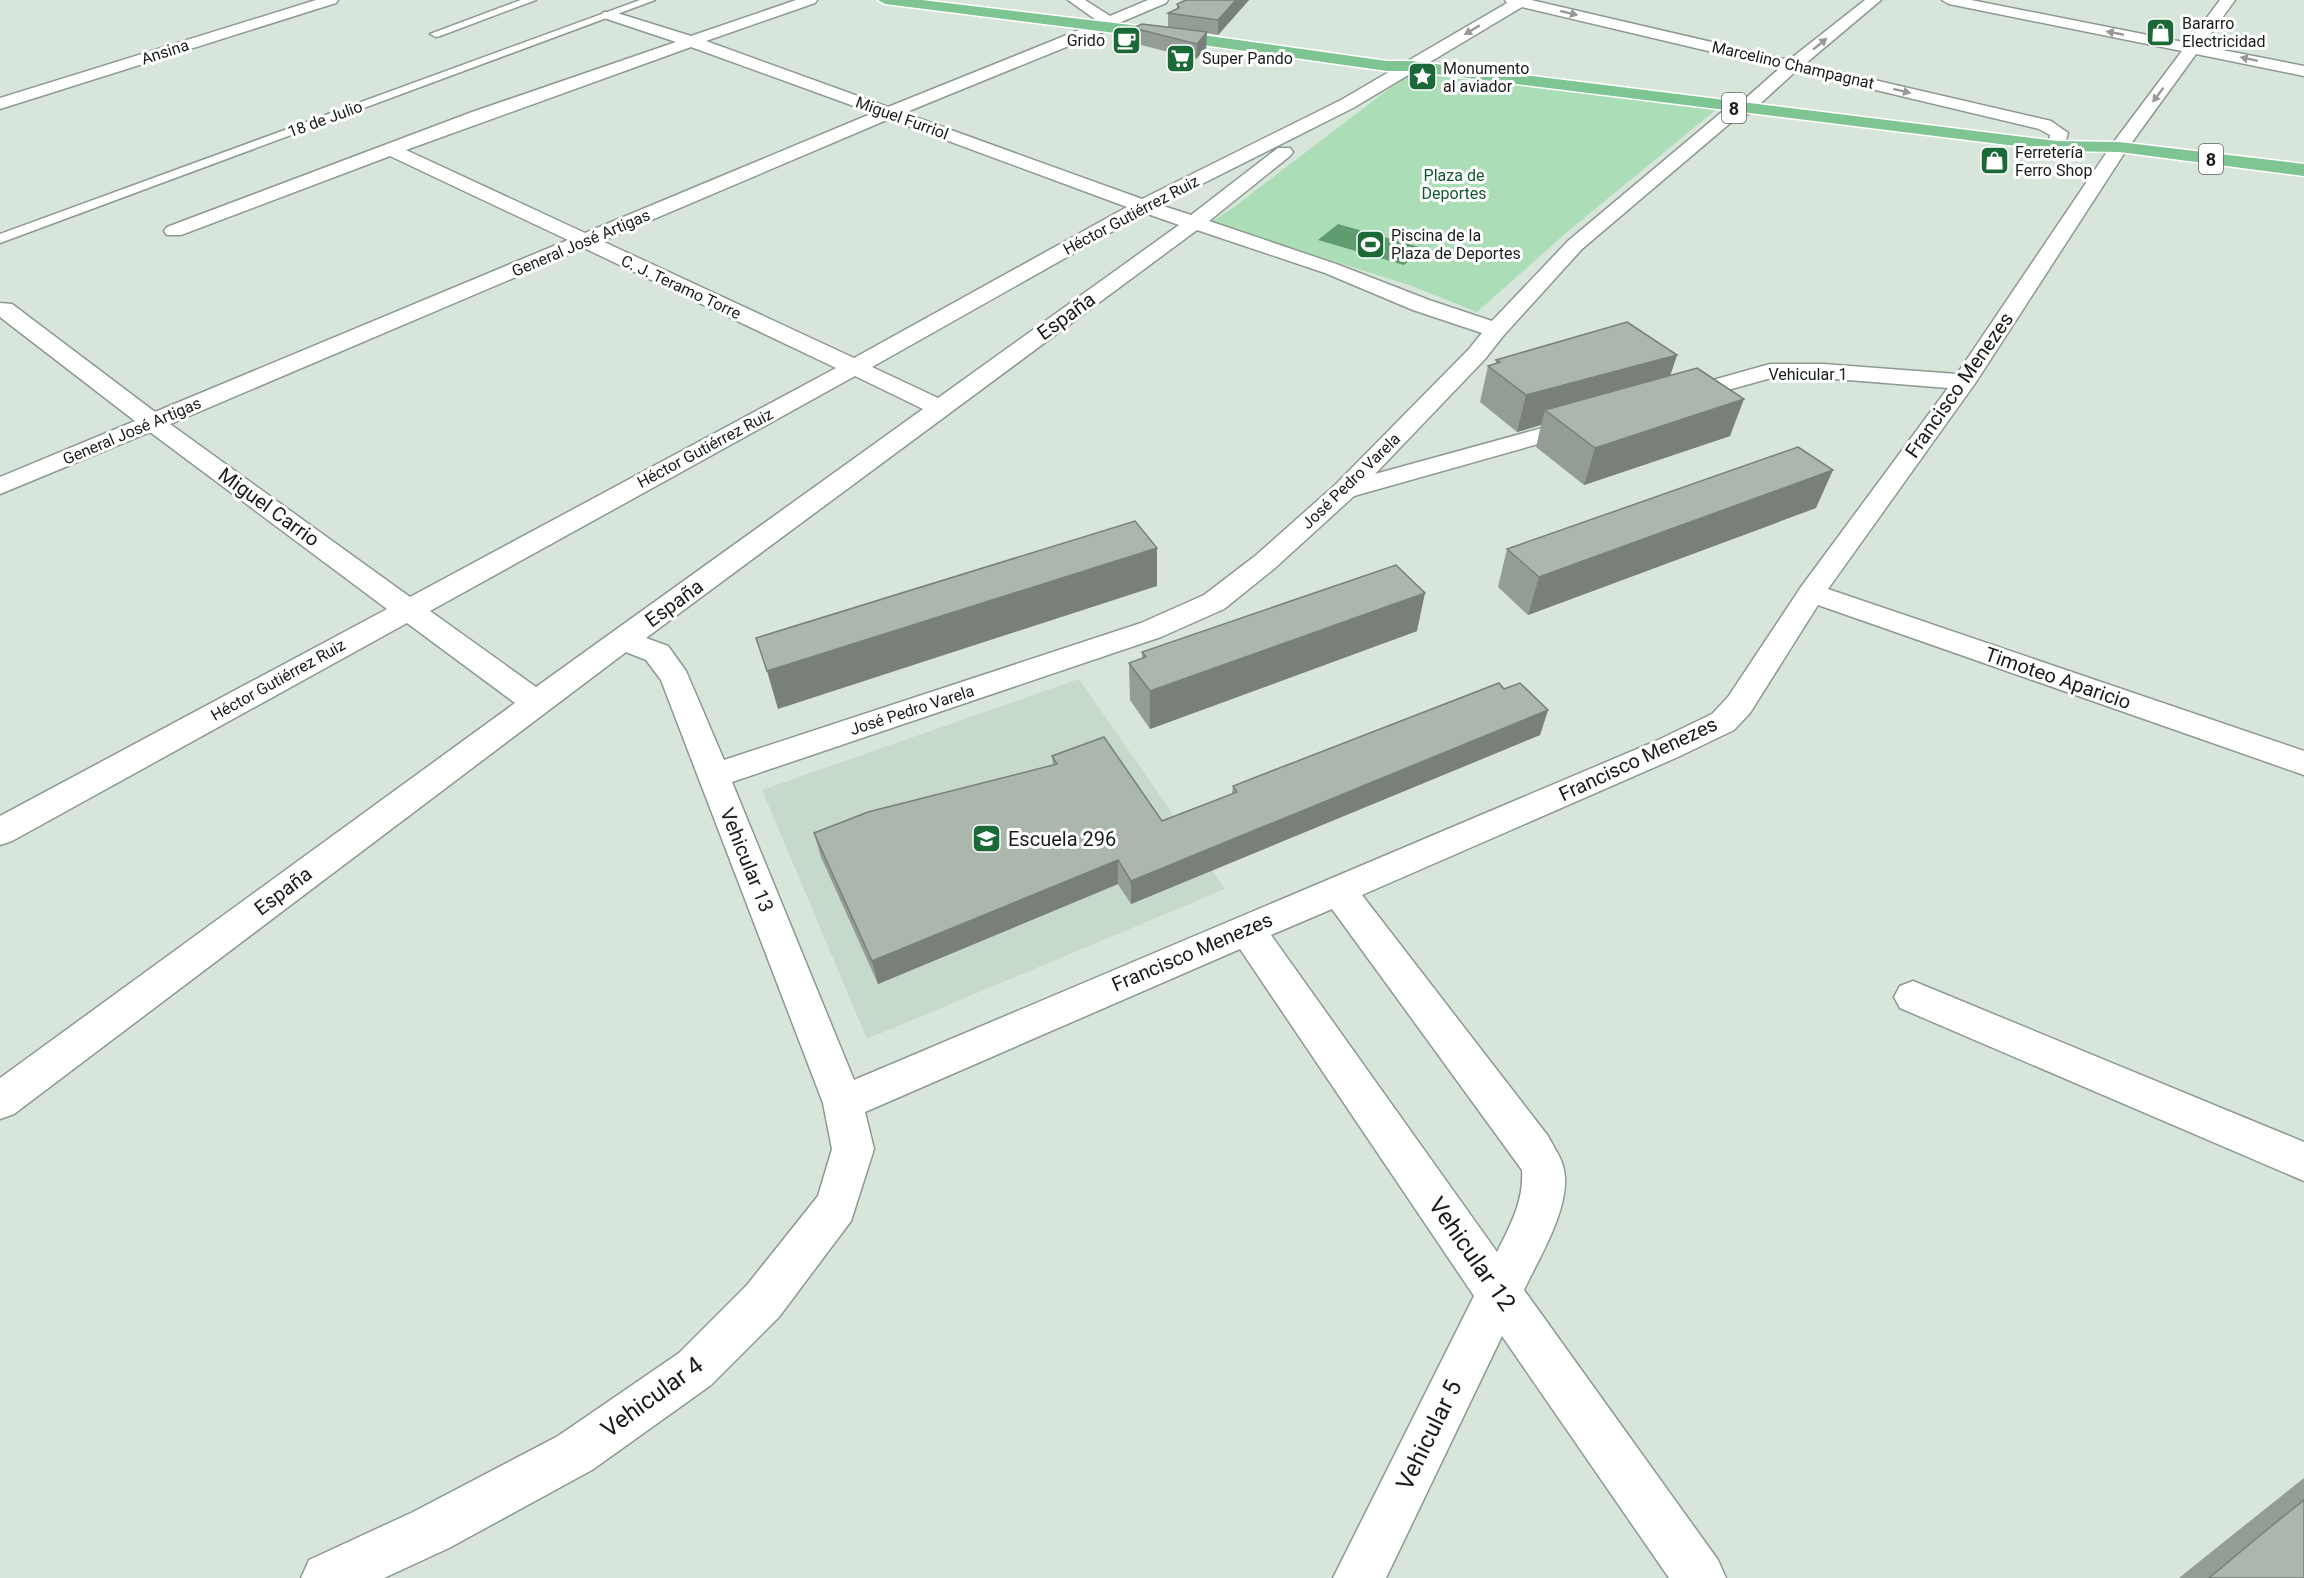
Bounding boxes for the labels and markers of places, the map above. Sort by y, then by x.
place label: Bararro Electricidad [2182,14,2265,51]
shop icon: Bararro Electricidad [2145,16,2177,48]
cafe icon: Grido [1110,24,1142,56]
place label: Grido [1067,31,1105,50]
supermarket icon: Super Pando [1165,42,1197,74]
place label: Super Pando [1202,49,1293,68]
place label: Monumento al aviador [1443,59,1529,96]
place icon: Monumento al aviador [1406,61,1438,93]
place label: Ferretería Ferro Shop [2015,143,2092,180]
shop icon: Ferretería Ferro Shop [1978,145,2010,177]
place label: Piscina de la Plaza de Deportes [1391,226,1521,263]
sports icon: Piscina de la Plaza de Deportes [1354,228,1386,260]
school or university icon: Escuela 296 [971,823,1003,855]
place label: Escuela 296 [1008,827,1116,851]

